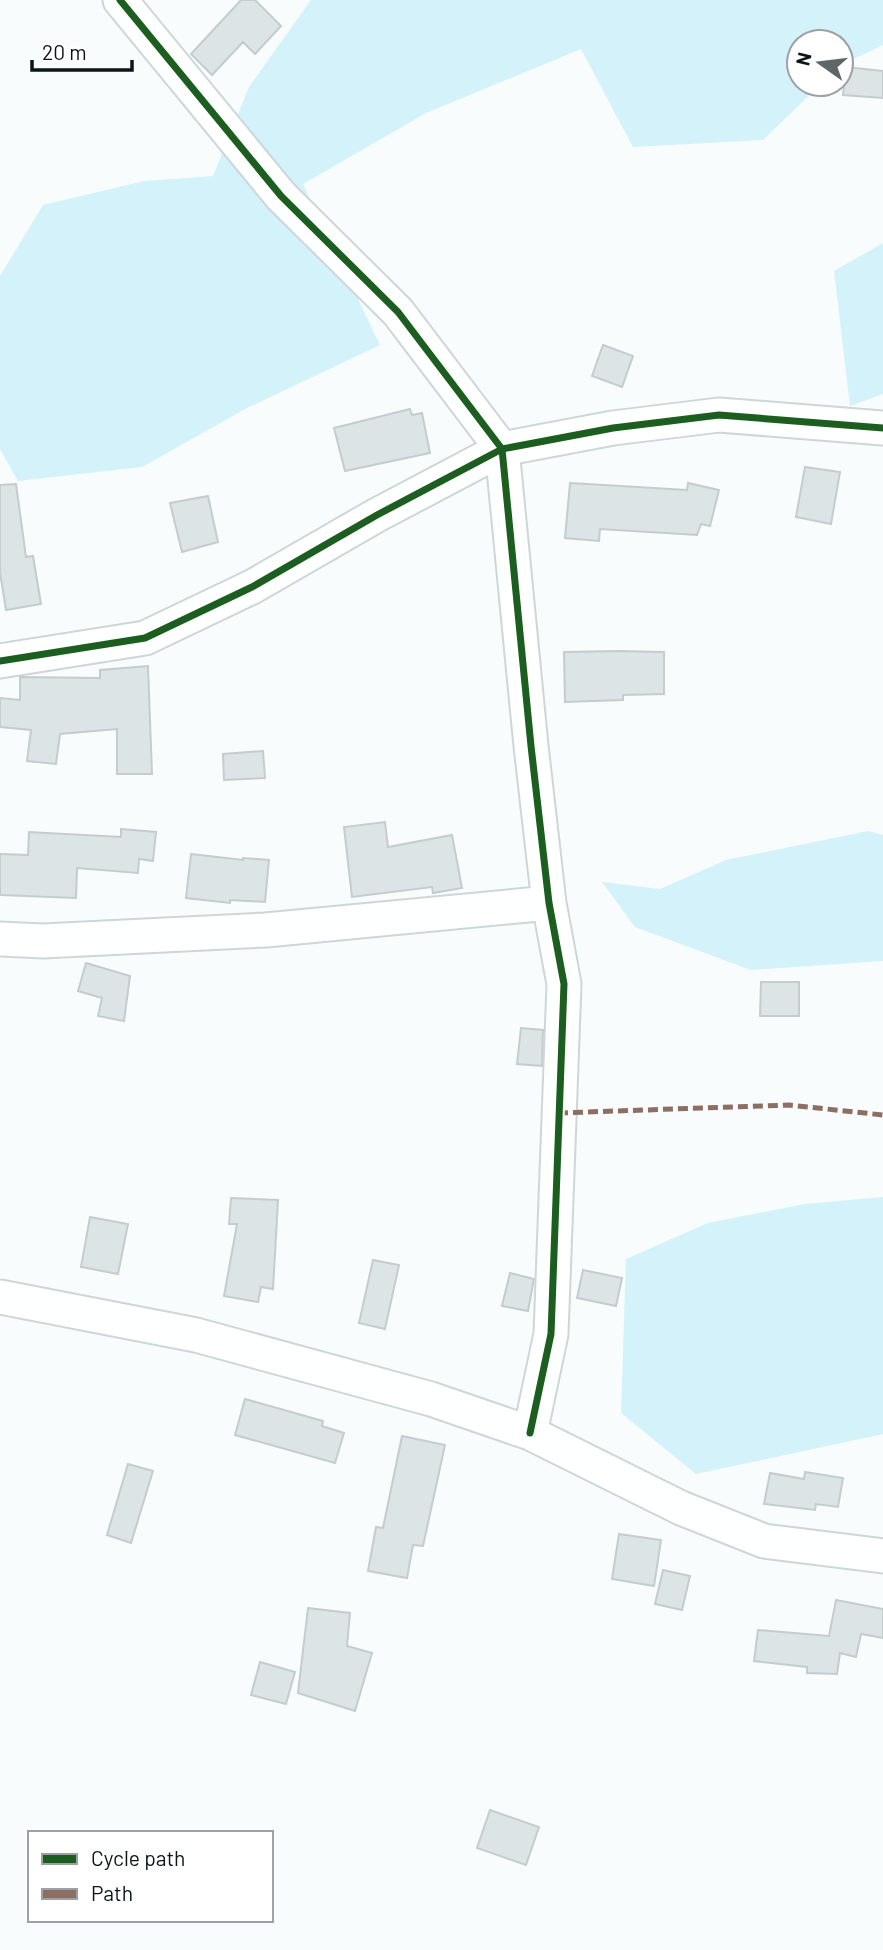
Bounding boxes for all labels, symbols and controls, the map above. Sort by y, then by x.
scale bar [32,28,131,72]
north arrow [785,28,855,98]
text: 20 m [42,39,87,64]
text: N [790,50,816,68]
legend [28,1831,273,1922]
text: Cycle path [91,1845,185,1870]
text: Path [91,1880,133,1905]

